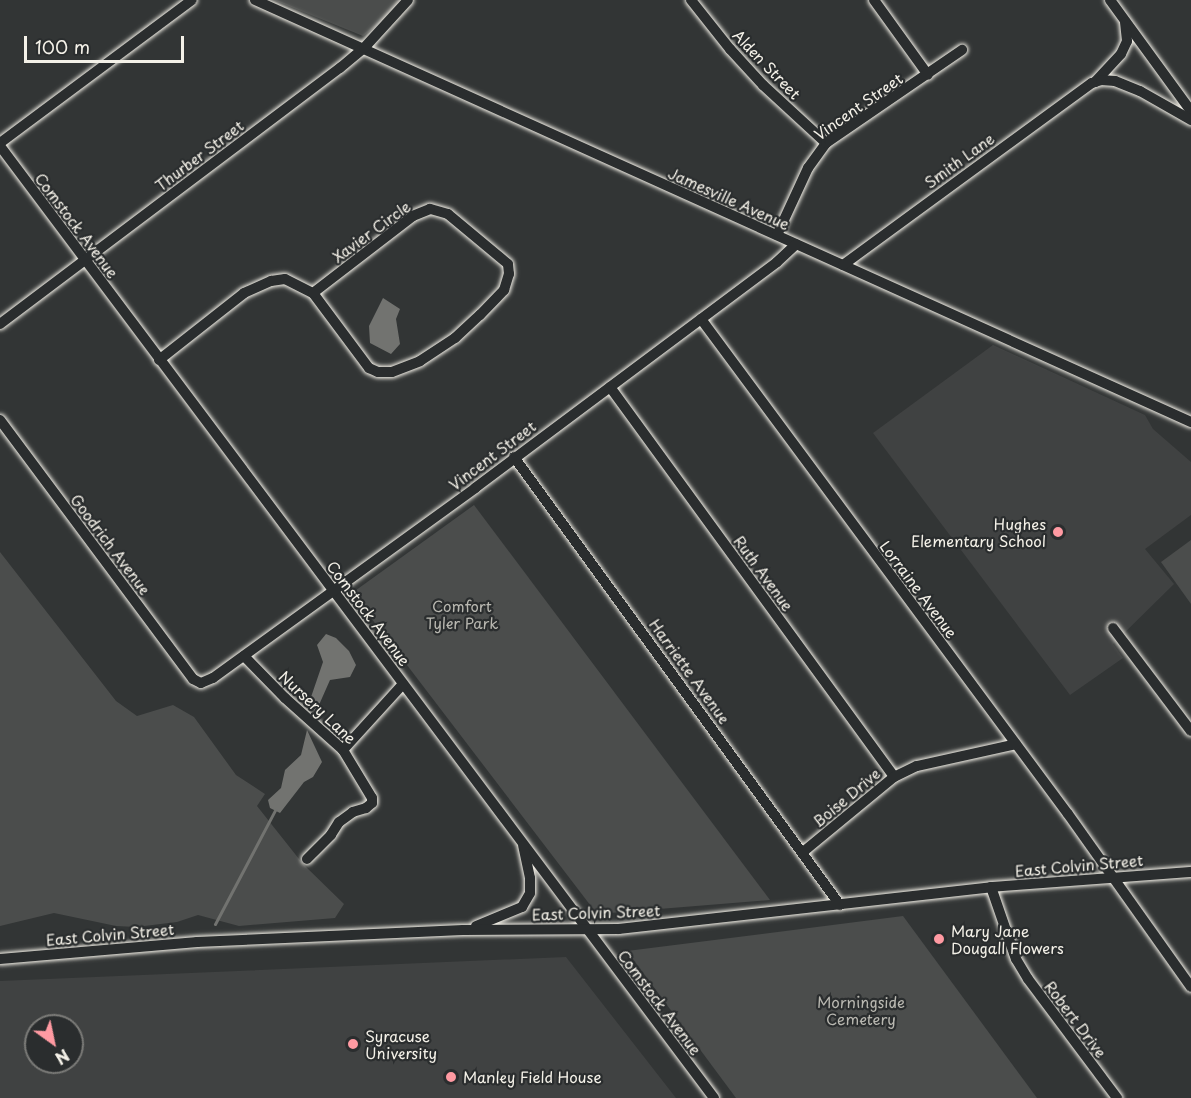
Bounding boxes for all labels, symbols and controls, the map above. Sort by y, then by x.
scale bar [27,24,188,62]
street label: Alden Street [729,25,805,103]
text: 100 m [35,33,90,60]
street label: Vincent Street [810,69,906,143]
street label: Thurber Street [151,115,247,195]
street label: Smith Lane [920,129,998,191]
street label: Jamesville Avenue [666,163,792,233]
street label: Comstock Avenue [32,169,122,281]
street label: Xavier Circle [328,197,414,265]
street label: Vincent Street [445,417,539,493]
street label: Goodrich Avenue [68,490,154,598]
place label: Hughes Elementary School [911,514,1046,549]
marker: Hughes Elementary School [1051,525,1065,539]
street label: Ruth Avenue [730,531,798,615]
street label: Lorraine Avenue [877,537,961,641]
street label: Comstock Avenue [324,557,414,669]
park label: Comfort Tyler Park [425,596,499,631]
street label: Harriette Avenue [647,616,733,726]
street label: Nursery Lane [276,667,360,747]
street label: Boise Drive [809,764,883,830]
street label: East Colvin Street [1014,850,1144,880]
street label: East Colvin Street [531,901,661,923]
street label: East Colvin Street [45,919,175,949]
place label: Mary Jane Dougall Flowers [951,921,1064,956]
marker: Mary Jane Dougall Flowers [932,932,946,946]
street label: Comstock Avenue [615,946,705,1058]
street label: Robert Drive [1041,977,1111,1061]
park label: Morningside Cemetery [817,992,905,1027]
north arrow [24,1014,84,1074]
place label: Syracuse University [365,1026,437,1061]
marker: Syracuse University [346,1037,360,1051]
text: N [51,1044,75,1071]
place label: Manley Field House [463,1068,604,1086]
marker: Manley Field House [444,1070,458,1084]

